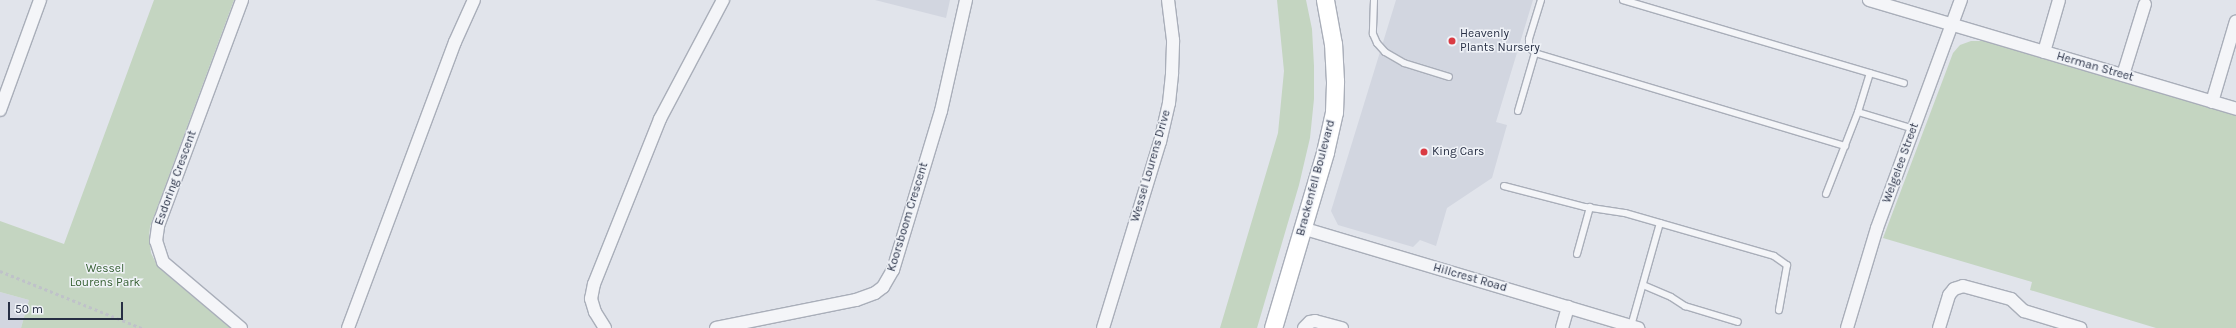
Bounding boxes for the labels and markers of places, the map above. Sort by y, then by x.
place label: Heavenly Plants Nursery [1460,27,1540,55]
marker: Heavenly Plants Nursery [1447,36,1457,46]
place label: King Cars [1432,145,1484,159]
marker: King Cars [1419,147,1429,157]

